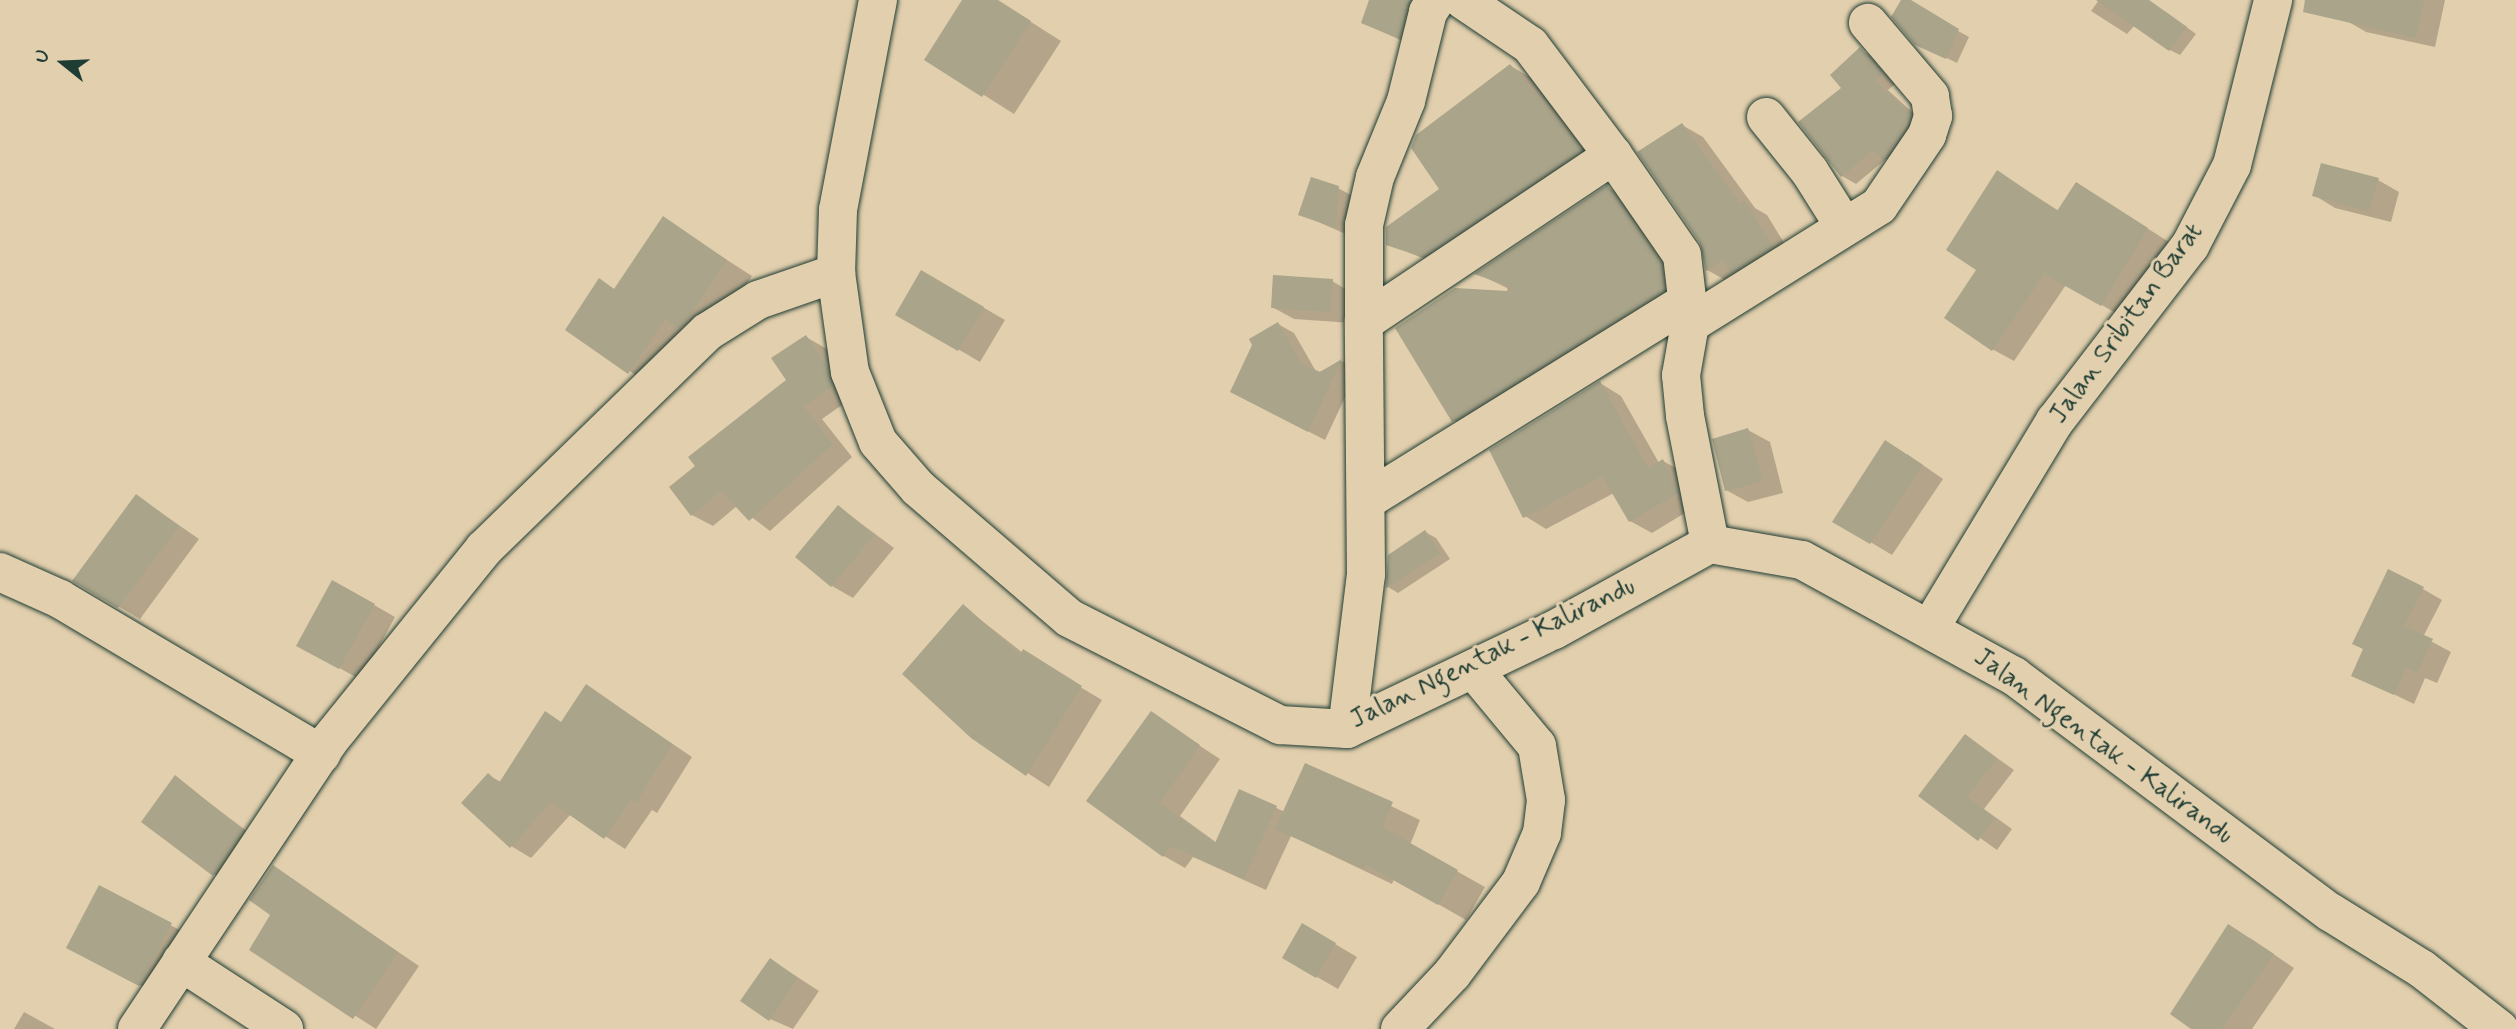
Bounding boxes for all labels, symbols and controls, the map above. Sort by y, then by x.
north arrow [28,28,98,98]
text: U [29,47,56,66]
street label: Jalan Sribitan Barat [2043,217,2211,431]
street label: Jalan Ngentak - Kalirandu [1346,571,1640,737]
street label: Jalan Ngentak - Kalirandu [1967,642,2239,852]

